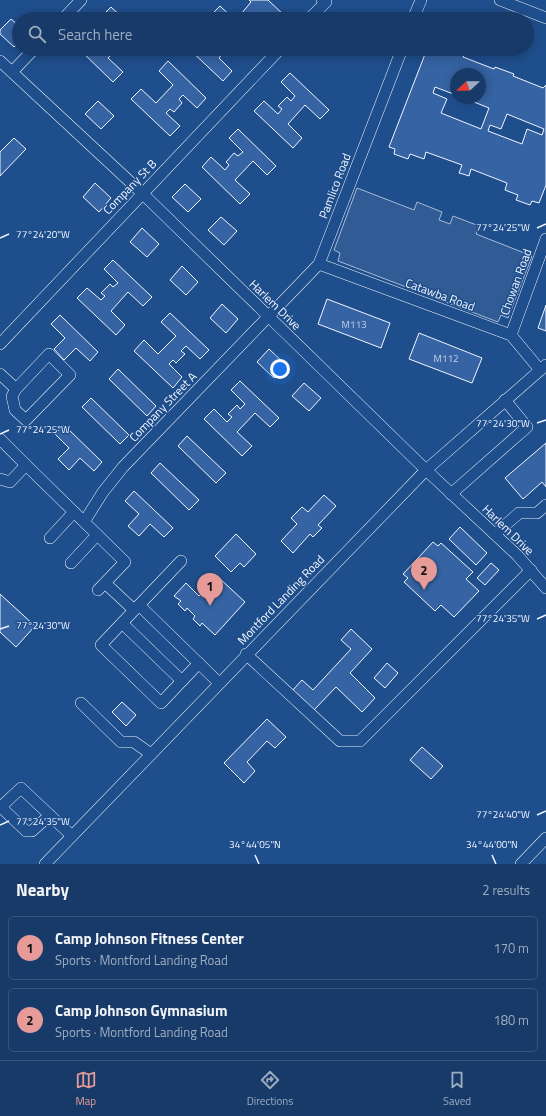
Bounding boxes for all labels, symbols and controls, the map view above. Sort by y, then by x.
search box [12,12,534,56]
icon: search [26,23,48,45]
text: Search here [58,23,132,46]
north arrow [450,68,486,104]
street label: Pamlico Road [313,150,356,221]
street label: Company St B [98,155,161,219]
text: 77°24'25"W [476,220,530,235]
text: 77°24'20"W [16,227,70,242]
street label: Chowan Road [495,246,536,318]
street label: Catawba Road [403,273,478,316]
street label: Harlem Drive [245,275,306,334]
house number: M113 [341,317,367,332]
house number: M112 [433,351,459,366]
your location [270,359,290,379]
street label: Company Street A [124,367,201,446]
text: 77°24'30"W [476,416,530,431]
text: 77°24'25"W [16,422,70,437]
street label: Harlem Drive [478,500,539,559]
street label: Montford Landing Road [233,550,329,649]
pin: 2 [411,557,437,590]
pin: 1 [197,573,223,606]
text: 77°24'35"W [476,611,530,626]
text: 77°24'30"W [16,618,70,633]
text: 77°24'40"W [476,807,530,822]
text: 77°24'35"W [16,814,70,829]
text: 34°44'05"N [229,837,281,852]
text: 34°44'00"N [466,837,518,852]
text: Nearby [16,877,69,903]
text: 2 results [482,880,530,900]
text: Camp Johnson Fitness Center [55,927,244,950]
text: 1 [26,938,34,958]
text: 170 m [493,938,529,958]
text: Sports · Montford Landing Road [55,950,228,970]
text: Camp Johnson Gymnasium [55,999,228,1022]
text: 2 [26,1010,34,1030]
text: 180 m [493,1010,529,1030]
text: Sports · Montford Landing Road [55,1022,228,1042]
tab: Map [75,1069,97,1109]
tab: Directions [247,1069,293,1109]
tab: Saved [443,1069,471,1109]

